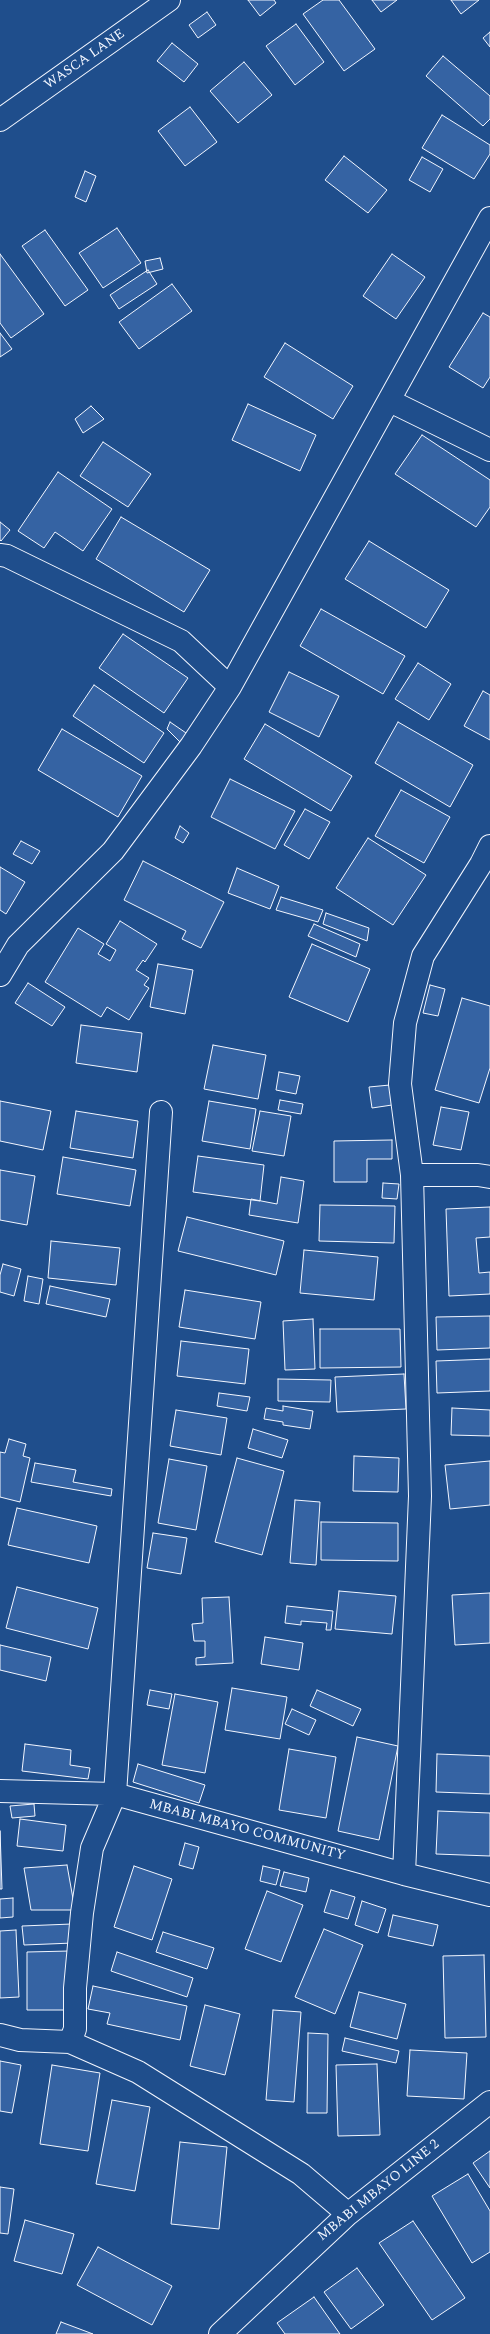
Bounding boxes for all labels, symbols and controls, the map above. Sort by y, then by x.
street label: WASCA LANE [42,26,128,94]
street label: MBABI MBAYO COMMUNITY [147,1797,347,1865]
street label: MBABI MBAYO LINE 2 [315,2137,443,2245]

